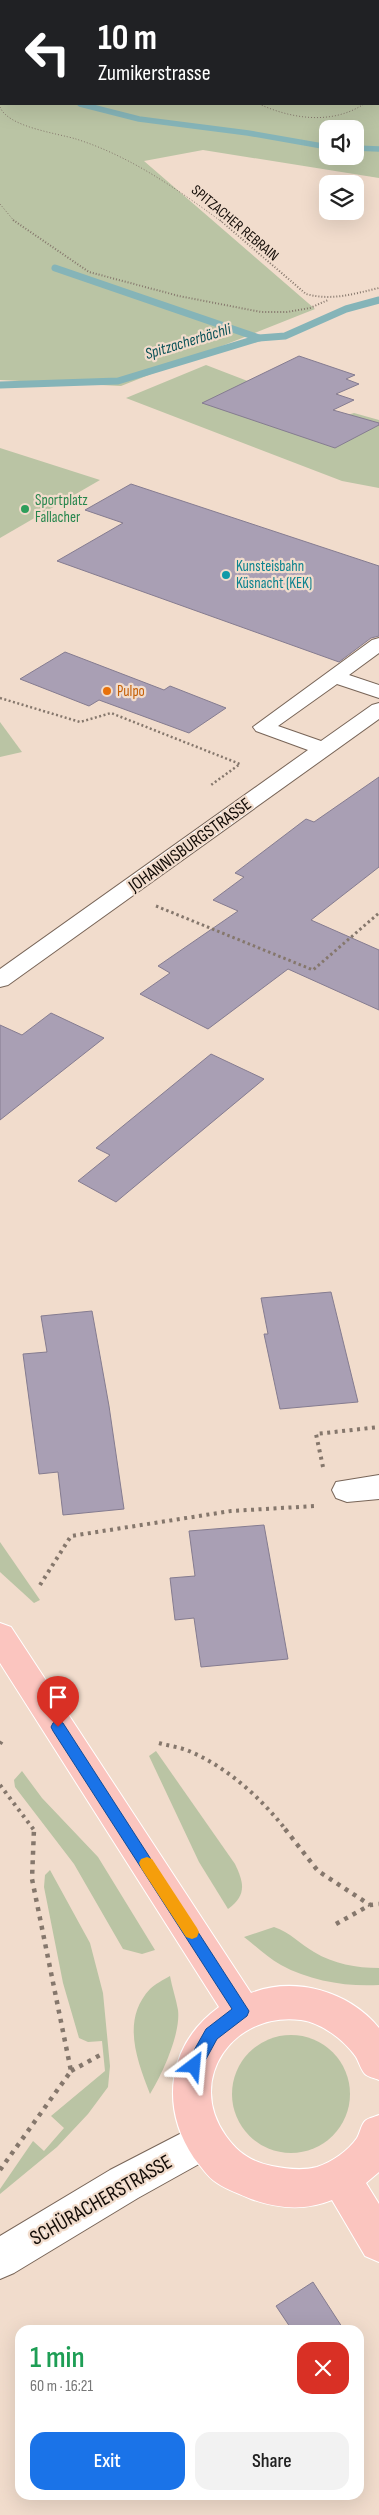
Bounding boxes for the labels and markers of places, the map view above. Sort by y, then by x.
place label: Sportplatz Fallacher [35,491,88,527]
marker: Sportplatz Fallacher [19,503,31,515]
place label: Kunsteisbahn Küsnacht (KEK) [236,557,312,593]
marker: Kunsteisbahn Küsnacht (KEK) [220,569,232,581]
place label: Pulpo [117,682,145,701]
marker: Pulpo [101,685,113,697]
pin [37,1676,79,1727]

